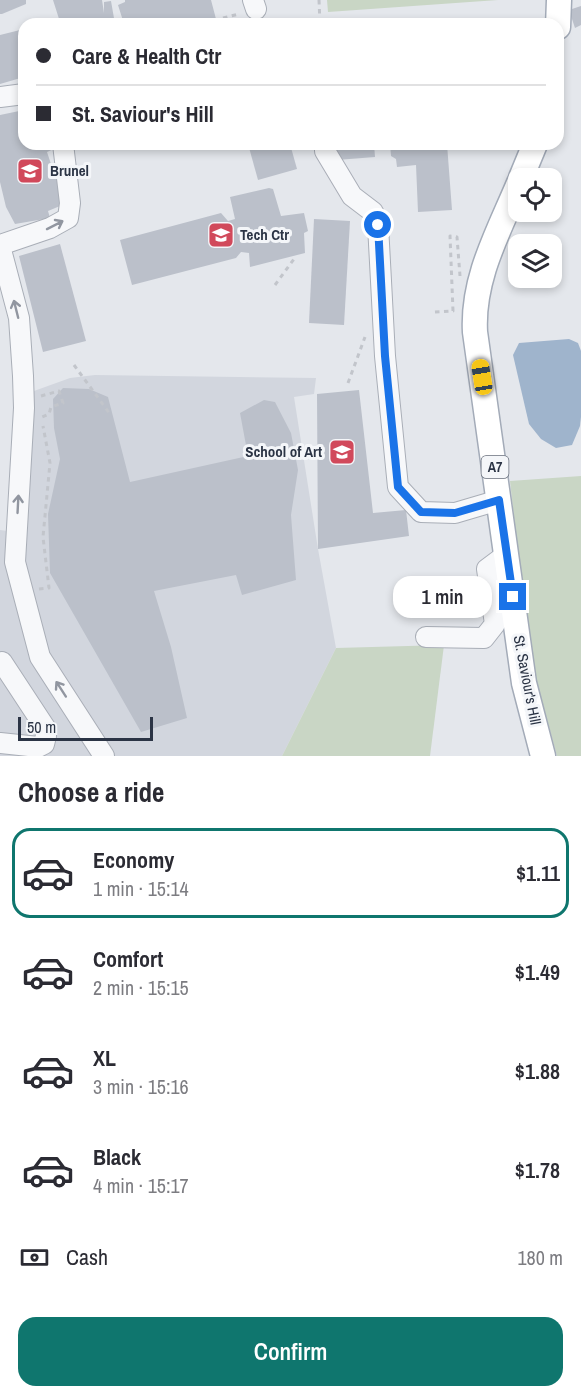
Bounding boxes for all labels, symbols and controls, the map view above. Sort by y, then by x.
text: Care & Health Ctr [72,41,221,71]
text: St. Saviour's Hill [72,99,214,129]
school or university icon: Brunel [15,156,45,186]
place label: Brunel [50,160,89,181]
map controls [508,168,562,288]
button: locate [508,168,562,222]
route start [364,211,391,238]
one-way arrow [45,219,63,230]
school or university icon: Tech Ctr [206,220,236,250]
place label: Tech Ctr [240,224,289,245]
button: layers [508,234,562,288]
one-way arrow [10,300,22,319]
car [470,358,494,396]
school or university icon: School of Art [327,437,357,467]
place label: School of Art [245,441,322,462]
road number: A7 [482,456,508,478]
one-way arrow [13,494,24,514]
callout: 1 min [393,576,492,618]
text: 1 min [421,583,464,610]
route end [499,583,526,610]
street label: St. Saviour's Hill [509,633,546,726]
one-way arrow [54,681,67,698]
scale bar [18,714,153,742]
text: 50 m [27,716,56,738]
text: Choose a ride [18,774,164,810]
text: Economy [93,845,174,875]
icon: car [21,846,75,900]
text: $1.11 [516,858,560,888]
text: 1 min · 15:14 [93,875,189,902]
text: Comfort [93,944,163,974]
icon: car [21,945,75,999]
text: $1.49 [515,957,560,987]
text: 2 min · 15:15 [93,974,189,1001]
text: XL [93,1043,116,1073]
icon: car [21,1044,75,1098]
text: $1.88 [515,1056,560,1086]
text: 3 min · 15:16 [93,1073,189,1100]
text: Black [93,1142,141,1172]
icon: car [21,1143,75,1197]
text: $1.78 [515,1155,560,1185]
text: 4 min · 15:17 [93,1172,189,1199]
icon: cash [18,1241,51,1274]
text: Cash [66,1242,108,1272]
text: 180 m [517,1244,563,1271]
button: Confirm [18,1317,563,1386]

